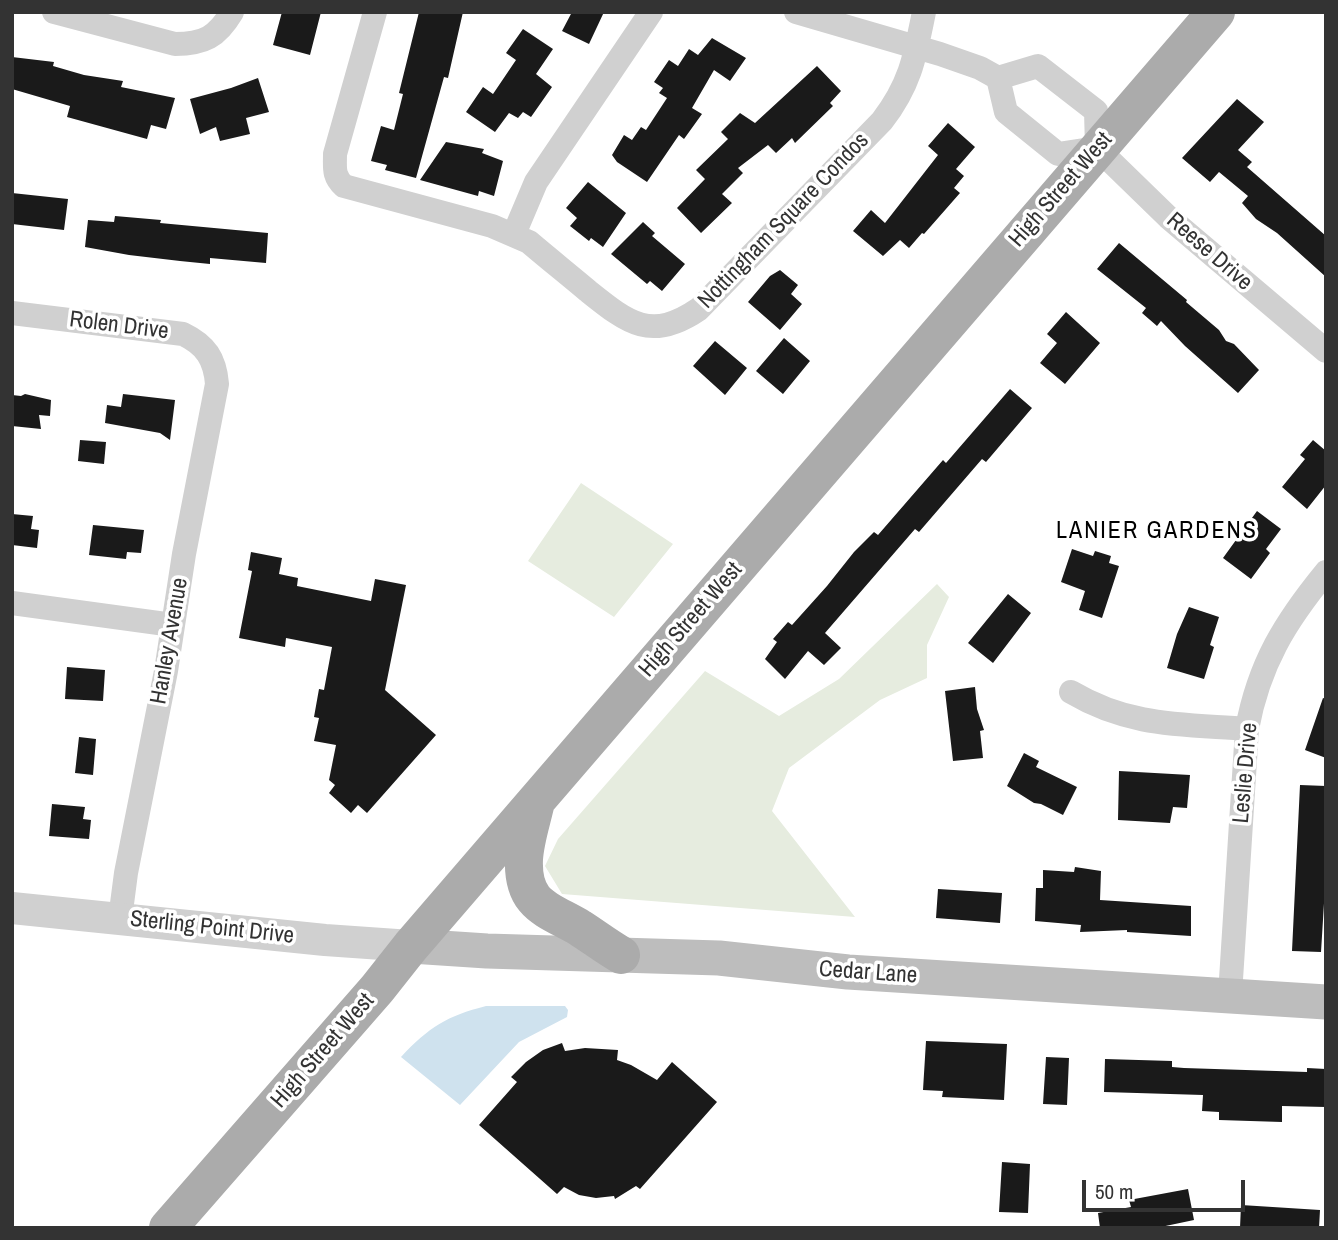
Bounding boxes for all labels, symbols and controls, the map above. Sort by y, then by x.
street label: Nottingham Square Condos [693,127,875,315]
street label: High Street West [1004,127,1118,253]
street label: Reese Drive [1160,207,1258,297]
street label: Rolen Drive [68,306,170,346]
district label: LANIER GARDENS [1058,518,1256,546]
street label: High Street West [634,557,748,683]
street label: Hanley Avenue [145,576,195,706]
street label: Leslie Drive [1228,722,1264,824]
street label: Sterling Point Drive [129,906,295,950]
street label: Cedar Lane [818,956,918,990]
street label: High Street West [266,988,380,1114]
scale bar [1086,1166,1249,1210]
text: 50 m [1095,1177,1133,1206]

